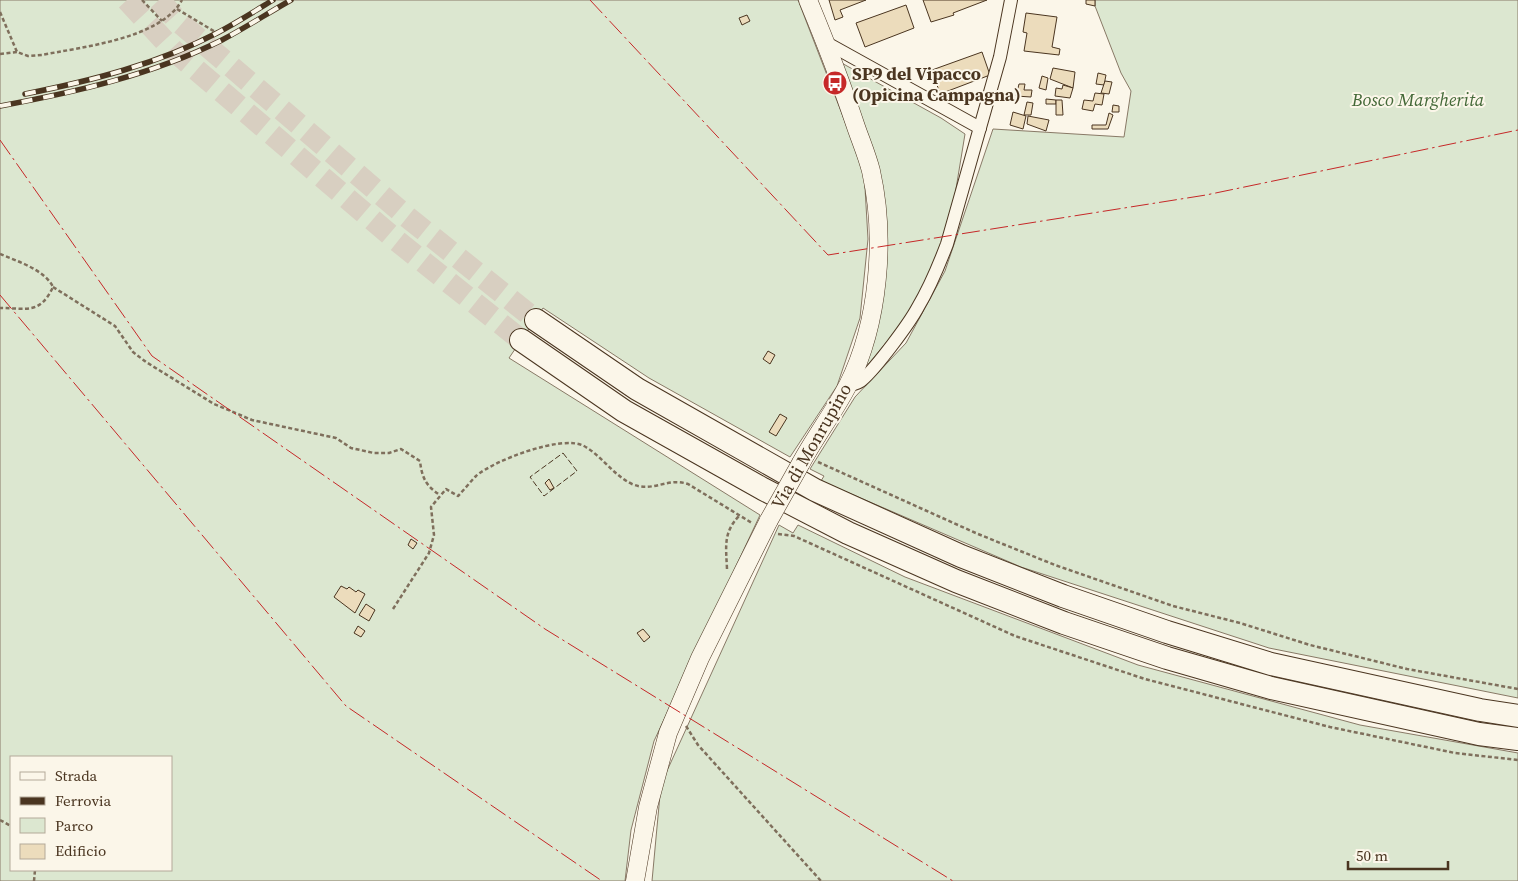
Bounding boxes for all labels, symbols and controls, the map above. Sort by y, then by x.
place label: SP9 del Vipacco (Opicina Campagna) [852,61,1021,107]
bus stop icon: SP9 del Vipacco (Opicina Campagna) [822,70,848,96]
park label: Bosco Margherita [1351,87,1485,112]
street label: Via di Monrupino [765,378,857,513]
legend [10,756,172,871]
text: Strada [55,765,98,786]
text: Ferrovia [55,790,112,811]
text: Parco [55,815,93,836]
scale bar [1348,838,1448,870]
text: Edificio [55,840,106,861]
text: 50 m [1356,845,1388,866]

